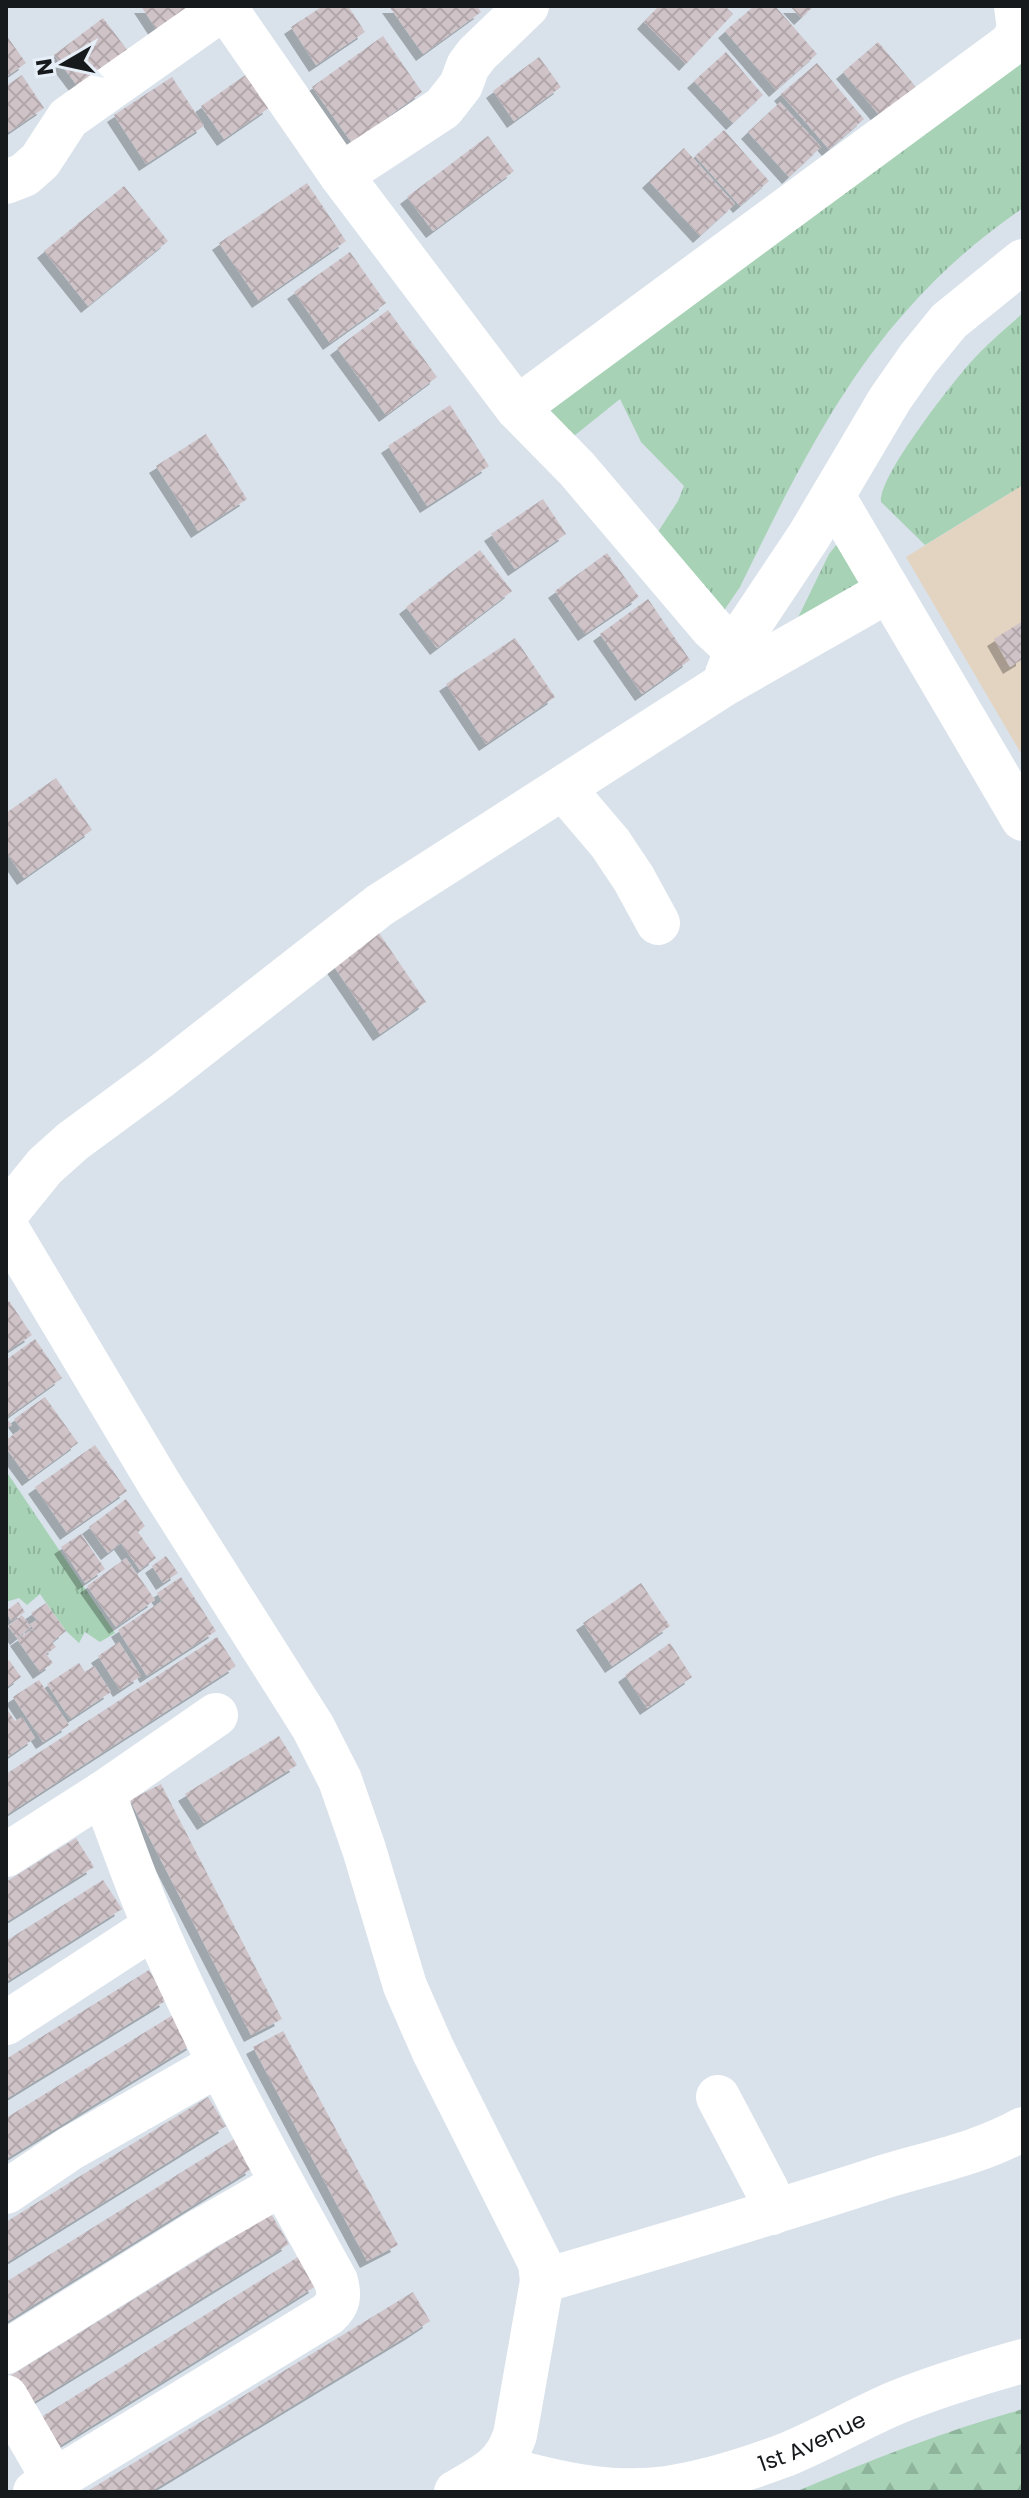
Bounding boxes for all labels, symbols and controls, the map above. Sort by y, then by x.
north arrow [24,24,104,104]
text: N [28,56,61,78]
street label: 1st Avenue [754,2404,871,2479]

